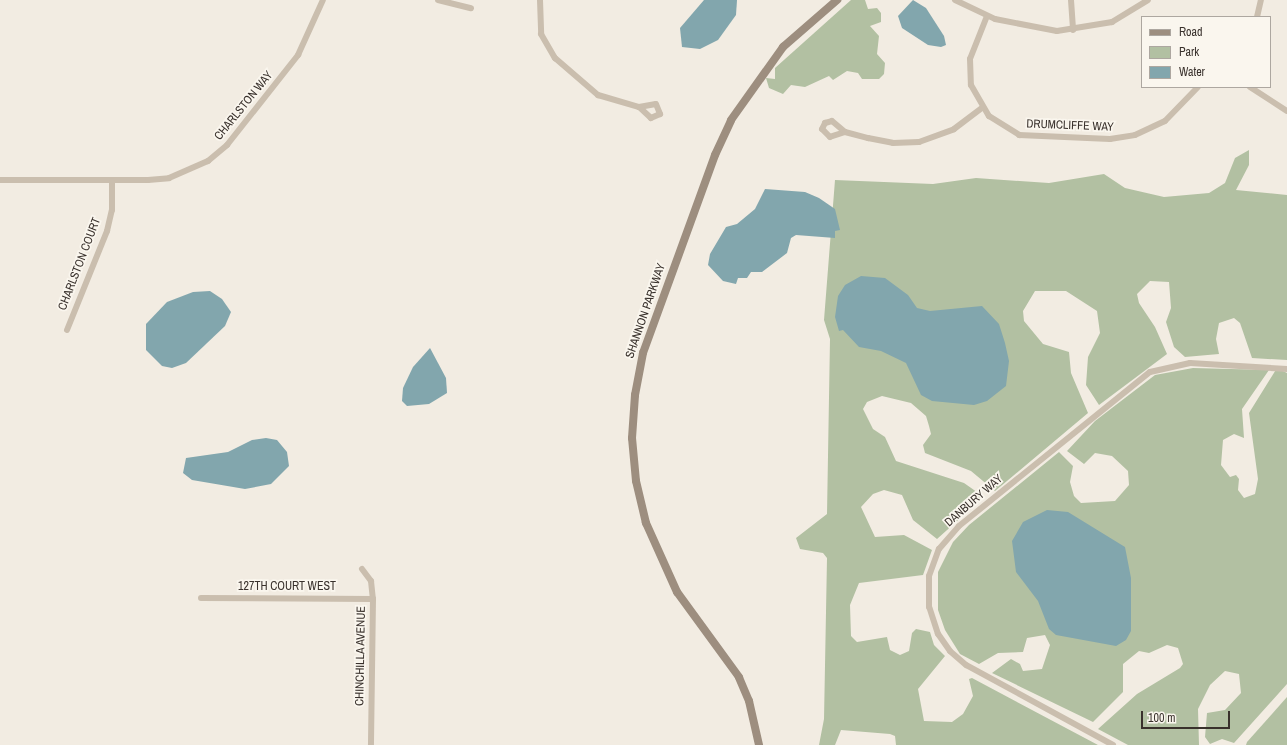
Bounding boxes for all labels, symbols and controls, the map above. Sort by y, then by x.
legend [1141,16,1271,88]
text: Road [1179,24,1203,40]
text: Park [1179,44,1199,60]
text: Water [1179,64,1205,80]
street label: CHARLSTON WAY [212,69,276,143]
street label: DRUMCLIFFE WAY [1026,117,1114,135]
street label: CHARLSTON COURT [56,216,104,312]
street label: SHANNON PARKWAY [623,262,669,360]
street label: DANBURY WAY [942,472,1006,530]
street label: 127TH COURT WEST [238,580,336,594]
street label: CHINCHILLA AVENUE [353,605,369,707]
scale bar [1143,703,1232,729]
text: 100 m [1148,710,1175,726]

